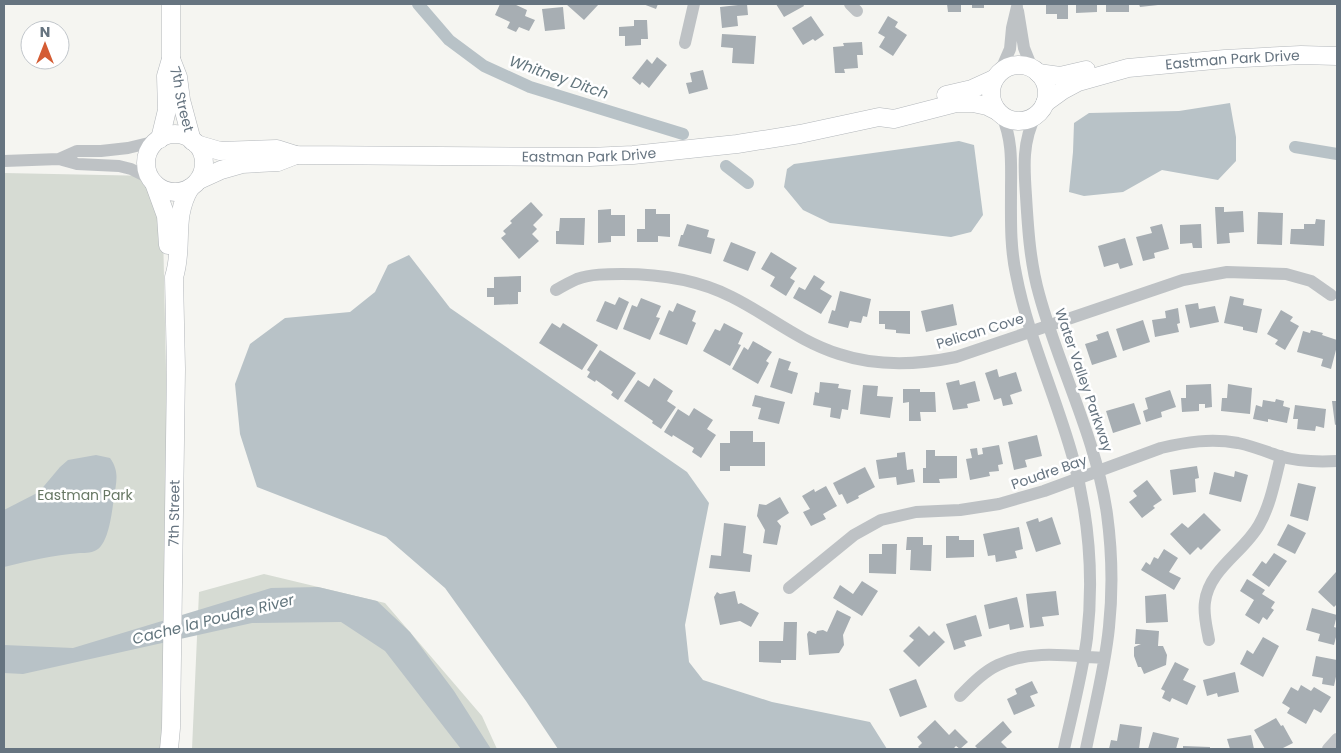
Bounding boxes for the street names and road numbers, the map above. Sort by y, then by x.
street label: Eastman Park Drive [1164,45,1300,74]
street label: 7th Street [165,64,199,134]
street label: Eastman Park Drive [522,143,658,167]
street label: Water Valley Parkway [1050,305,1118,455]
street label: Pelican Cove [934,308,1027,354]
street label: Poudre Bay [1008,450,1090,494]
street label: 7th Street [164,480,184,547]

